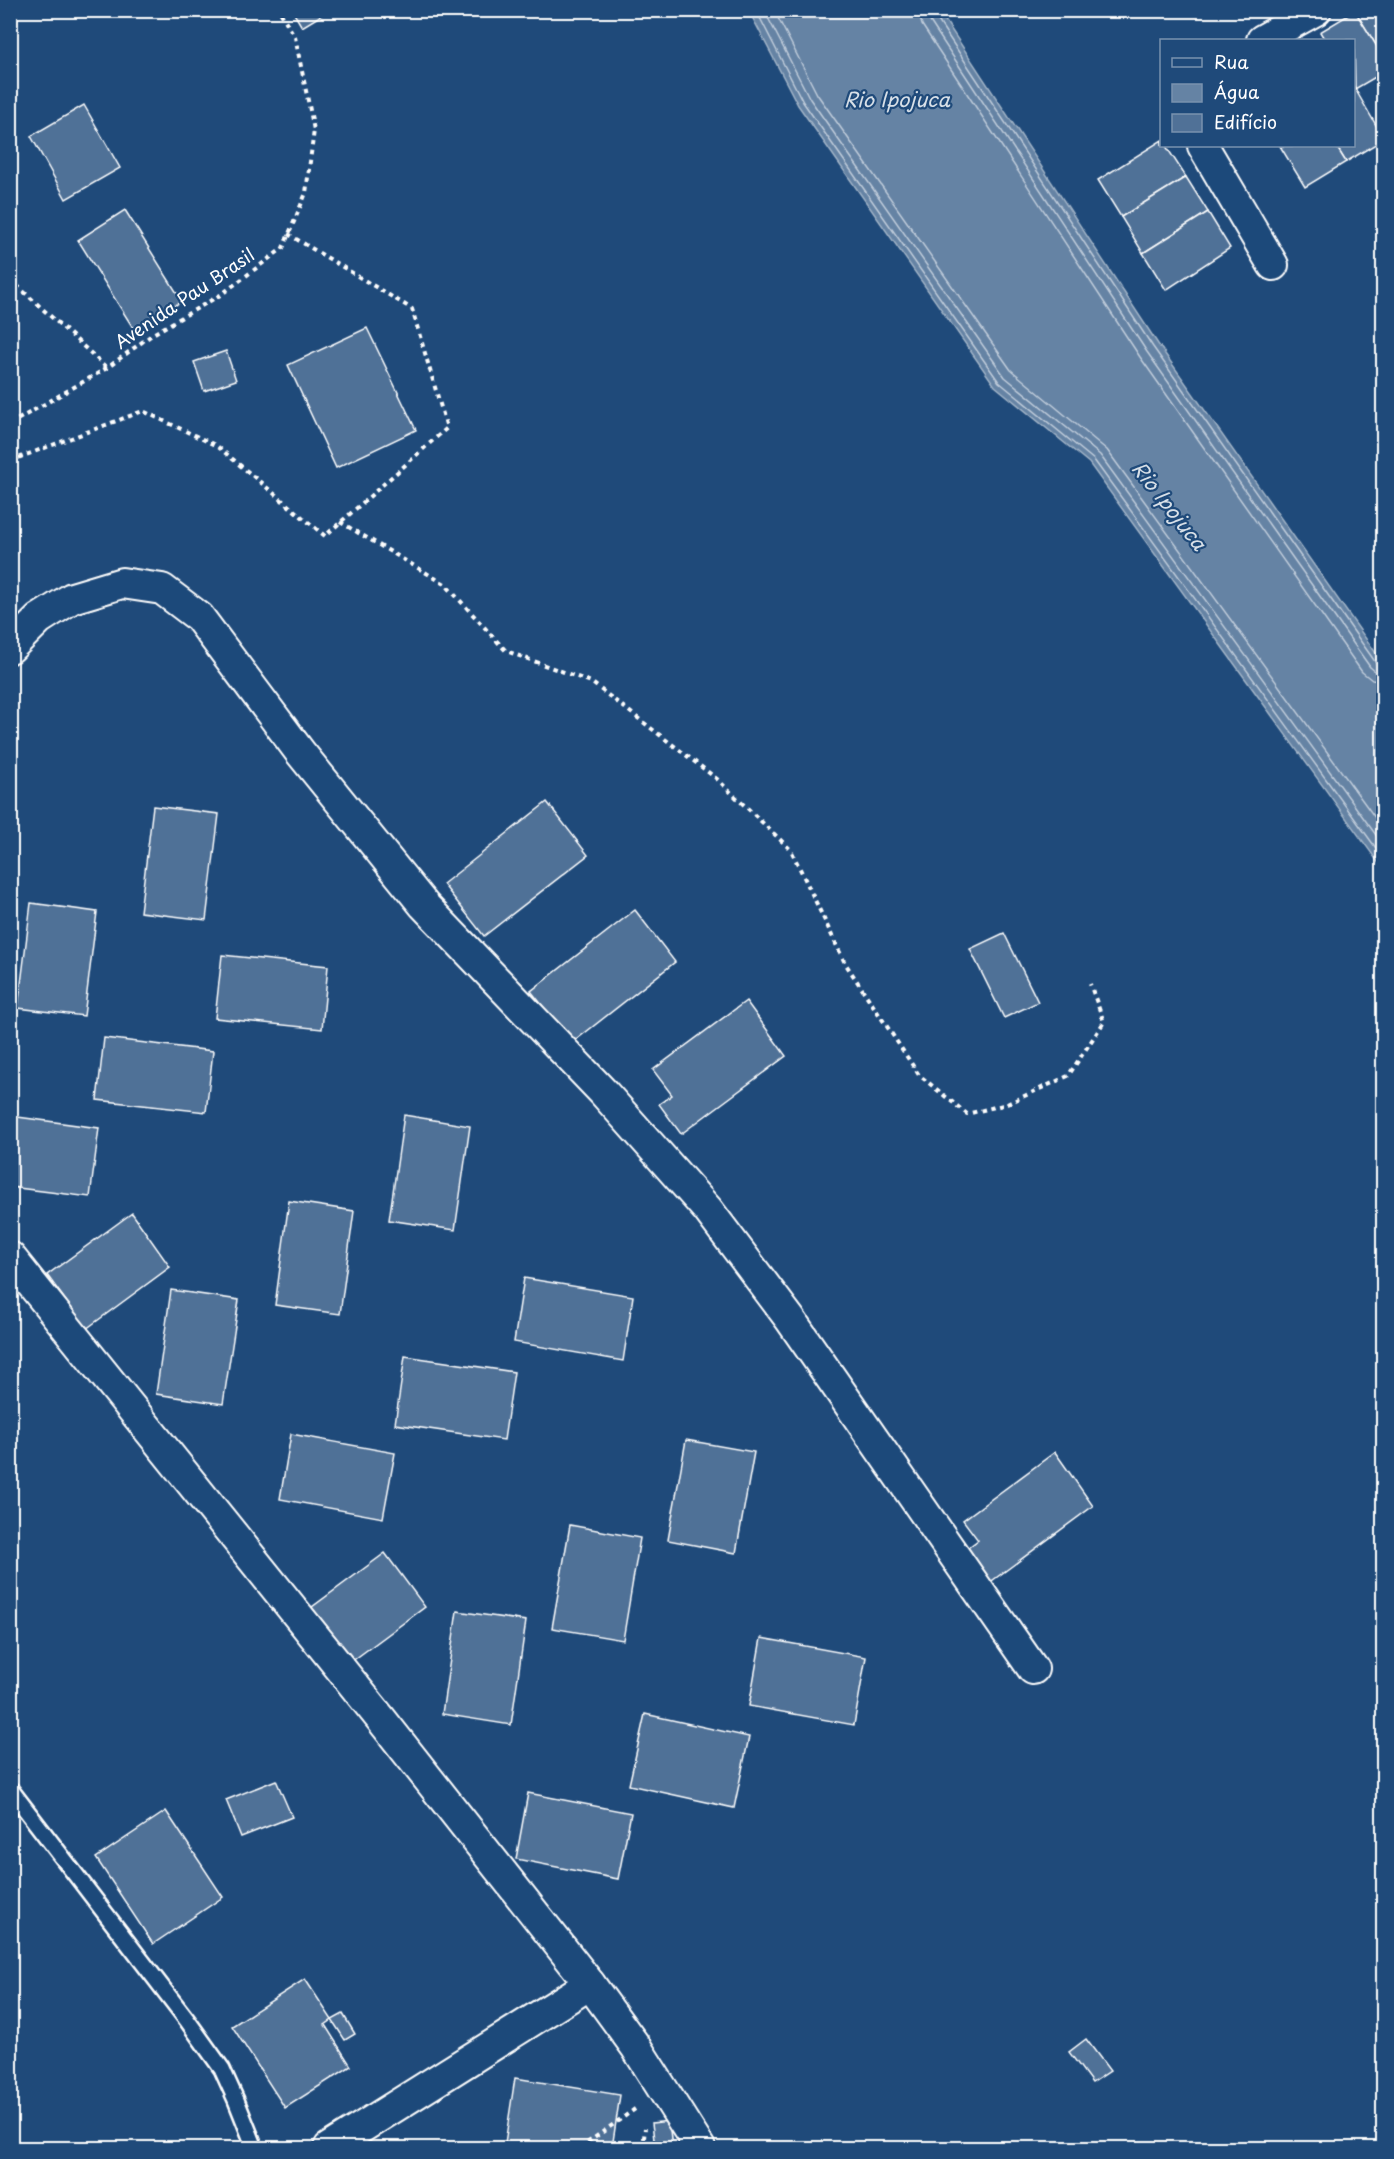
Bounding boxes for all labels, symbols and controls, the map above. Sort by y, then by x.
legend [1160,39,1355,147]
text: Rua [1214,48,1249,75]
text: Água [1214,78,1260,105]
water label: Rio Ipojuca [844,84,951,114]
text: Edifício [1214,108,1277,135]
street label: Avenida Pau Brasil [109,241,260,355]
water label: Rio Ipojuca [1125,454,1215,557]

